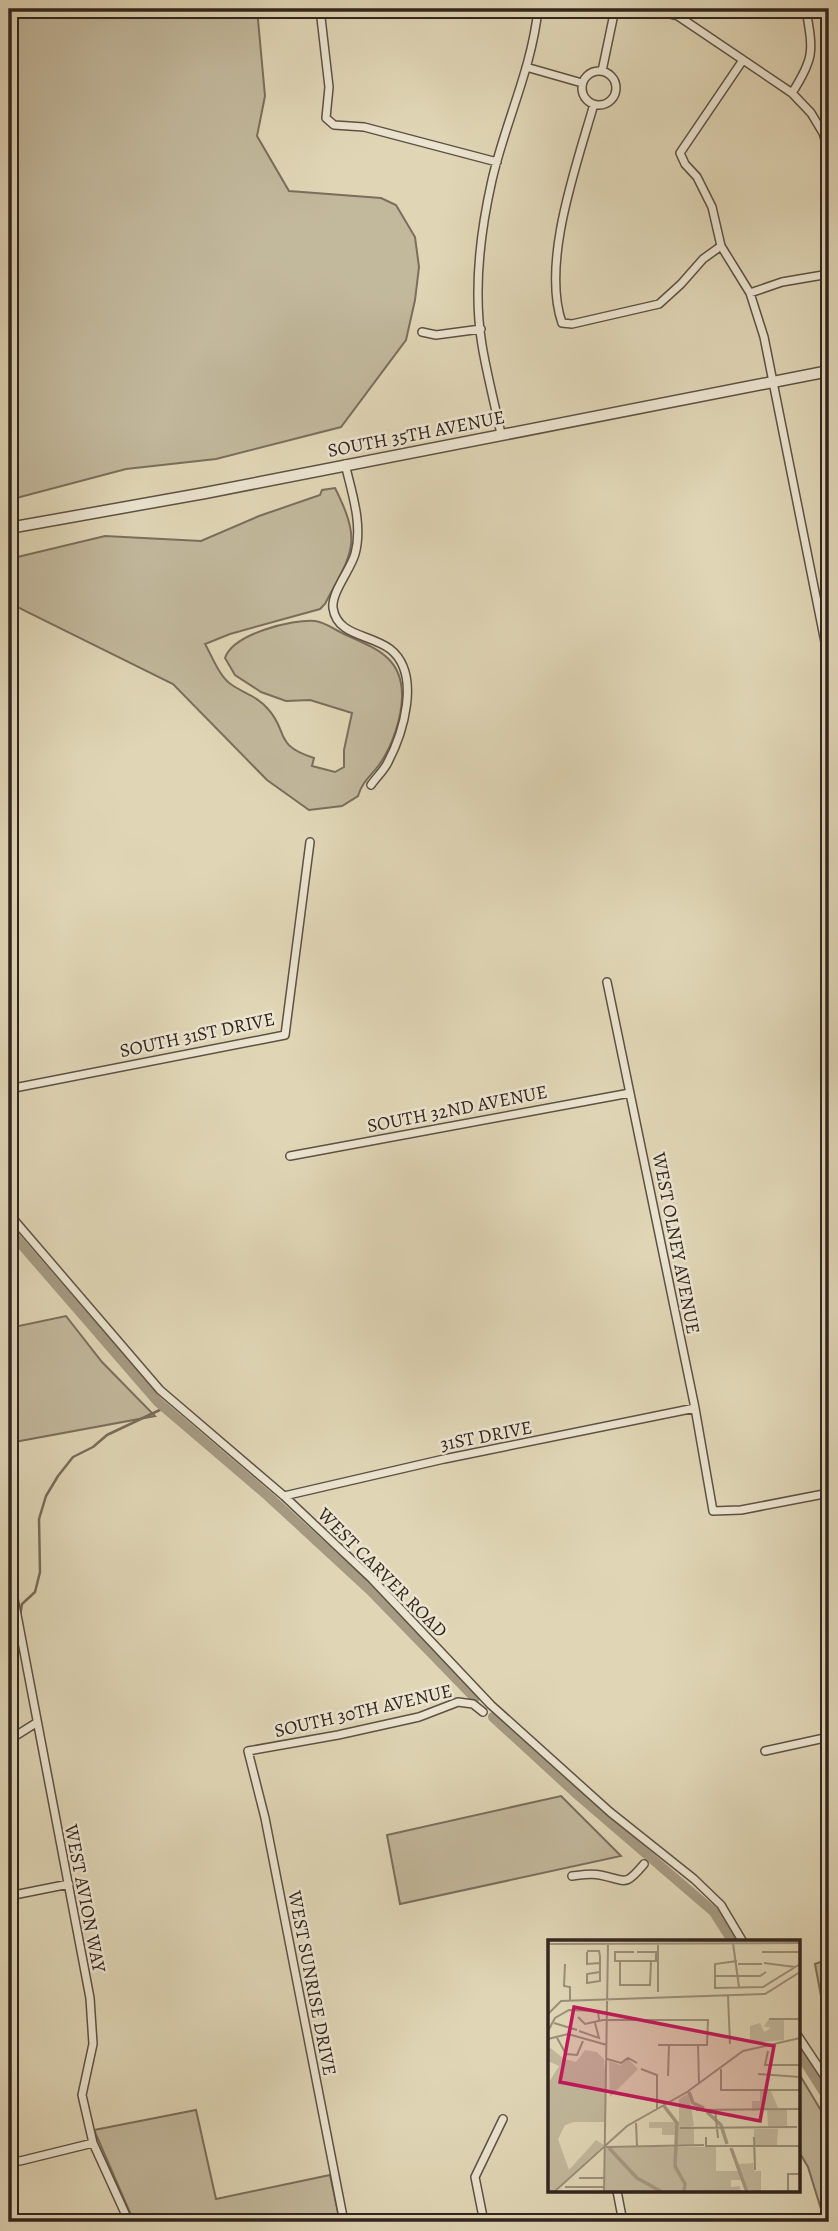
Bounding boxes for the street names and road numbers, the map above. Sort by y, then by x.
street label: SOUTH 35TH AVENUE [325,404,507,464]
street label: SOUTH 31ST DRIVE [117,1006,277,1064]
street label: SOUTH 32ND AVENUE [365,1079,550,1139]
street label: WEST OLNEY AVENUE [645,1149,706,1336]
street label: 31ST DRIVE [438,1414,534,1458]
street label: WEST CARVER ROAD [311,1501,453,1643]
street label: SOUTH 30TH AVENUE [272,1678,455,1744]
street label: WEST AVION WAY [58,1821,112,1975]
street label: WEST SUNRISE DRIVE [281,1887,343,2078]

